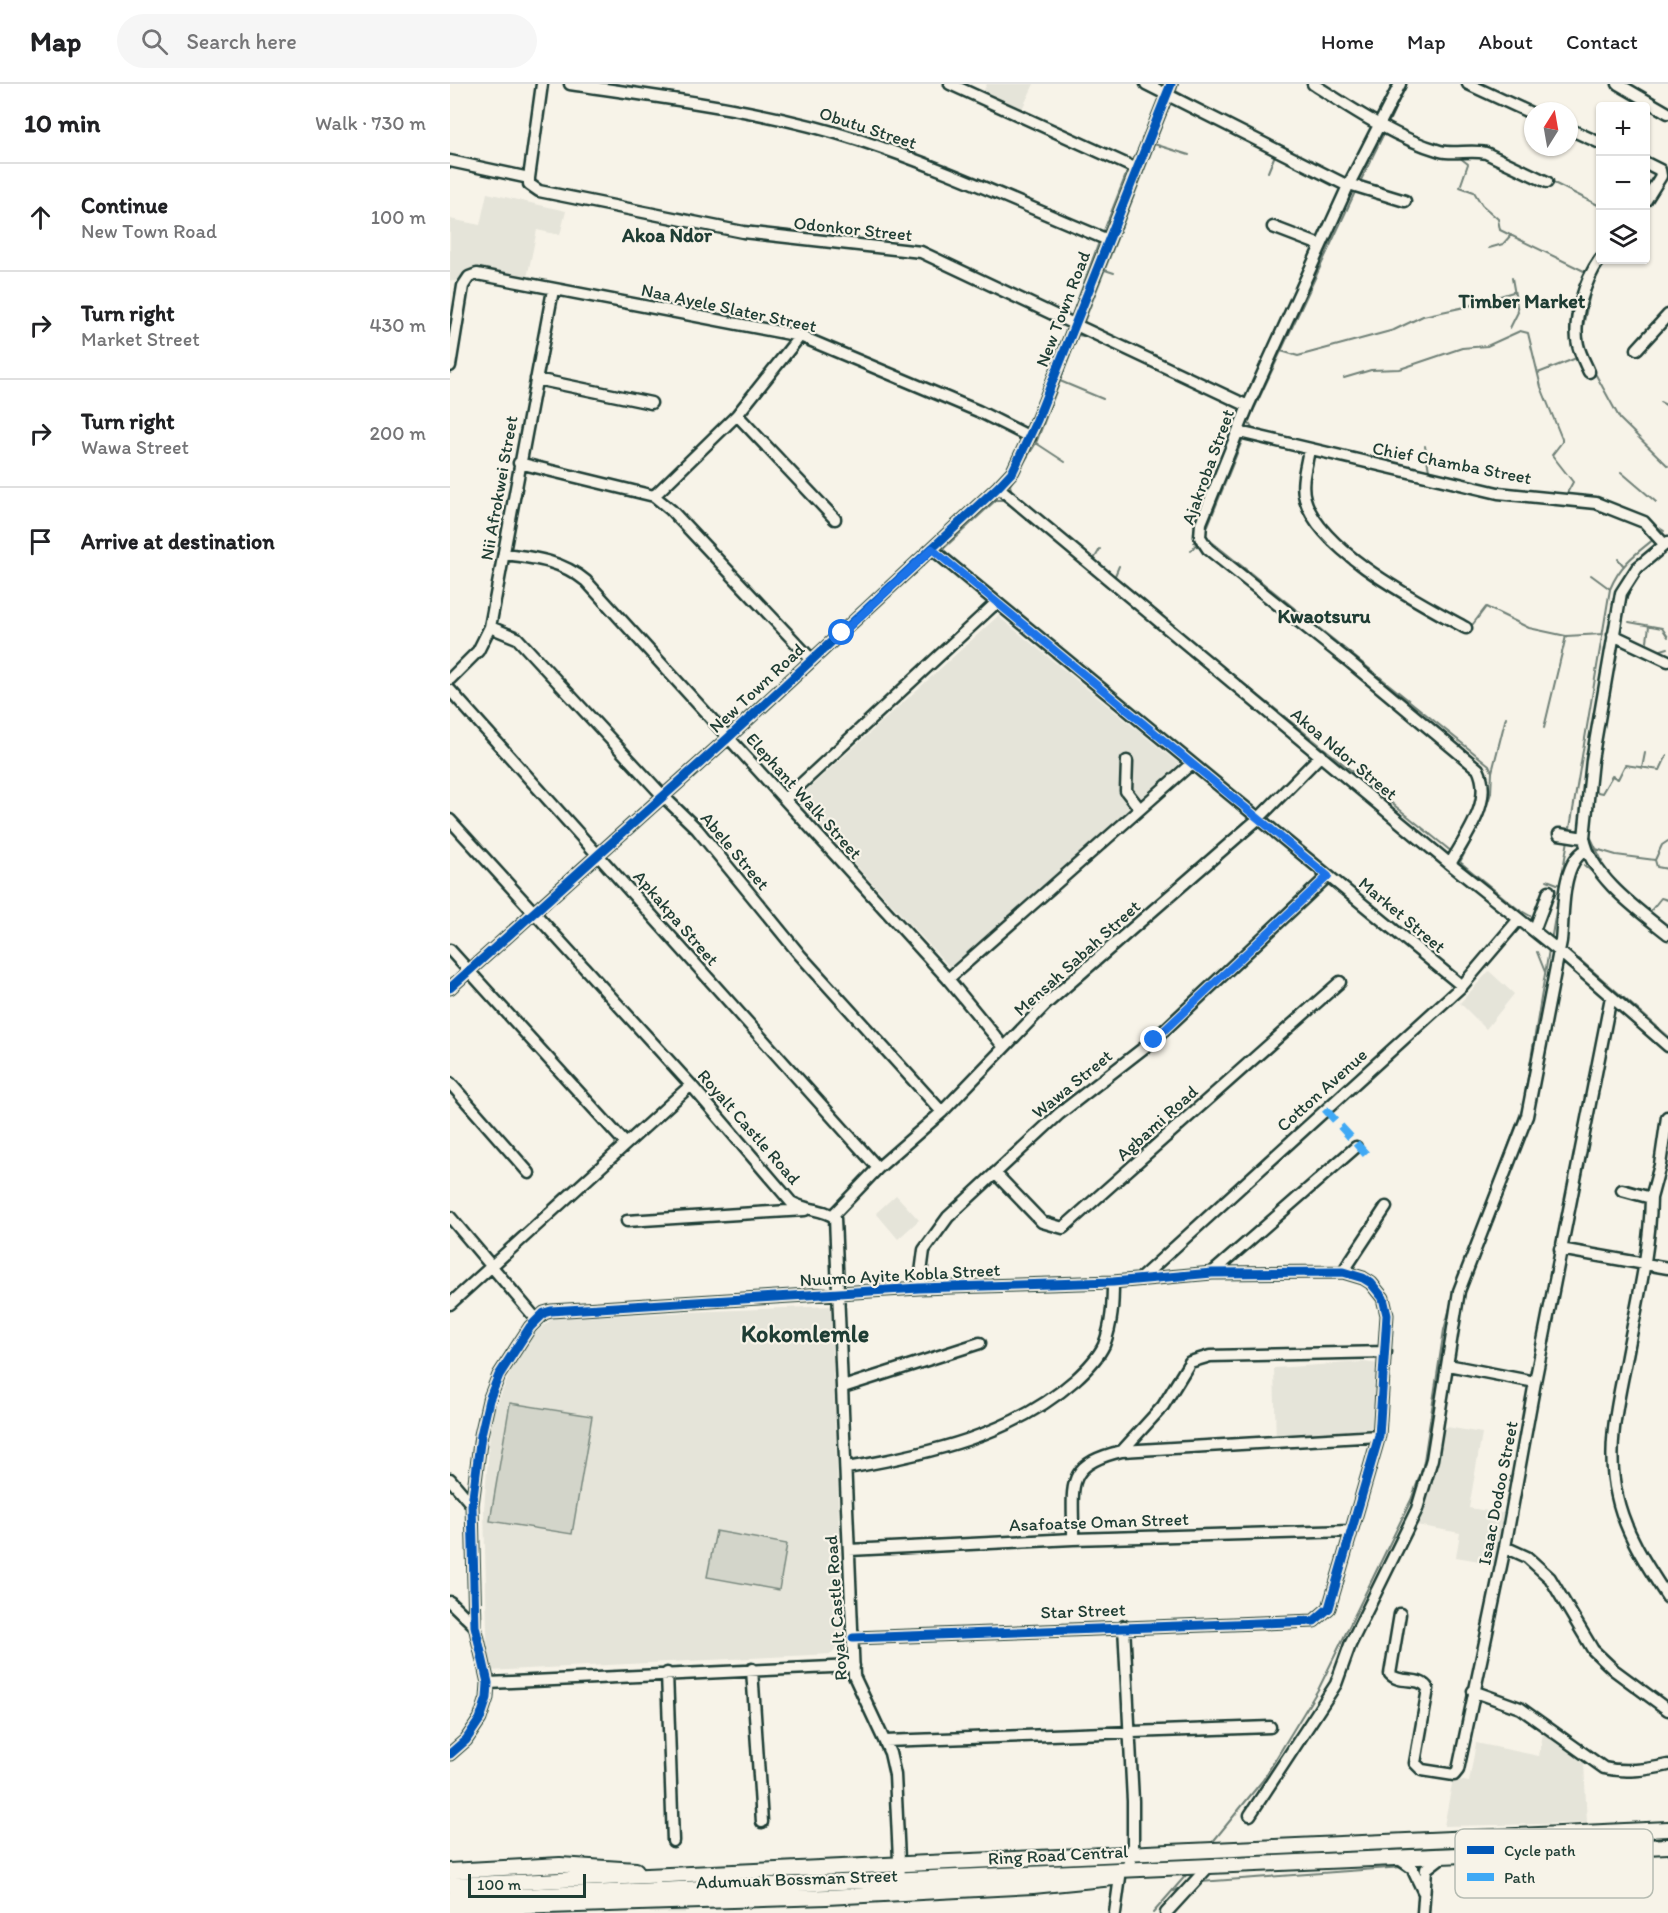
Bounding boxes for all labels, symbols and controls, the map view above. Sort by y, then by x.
search box [117,14,537,68]
text: Map [30,24,81,58]
icon: search [138,25,171,58]
text: Search here [186,28,297,55]
text: Home [1321,29,1374,54]
text: Map [1407,29,1446,54]
text: About [1479,29,1533,54]
text: Contact [1566,29,1638,54]
street label: Obutu Street [817,102,920,154]
north arrow [1524,102,1578,156]
map controls [1596,102,1650,264]
button: + [1596,102,1650,156]
text: 10 min [24,107,100,139]
text: Walk · 730 m [315,111,426,135]
button: − [1596,156,1650,210]
text: Continue [81,192,168,219]
icon: ahead [24,201,57,234]
text: 100 m [371,205,426,229]
button: layers [1596,210,1650,264]
street label: Odonkor Street [793,212,914,246]
text: New Town Road [81,219,217,243]
district label: Akoa Ndor [621,223,713,247]
street label: New Town Road [1031,248,1095,370]
street label: Naa Ayele Slater Street [639,279,819,337]
district label: Timber Market [1458,289,1586,313]
text: Turn right [81,300,175,327]
icon: right [24,309,57,342]
text: 430 m [369,313,426,337]
text: Market Street [81,327,200,351]
street label: Ajakroba Street [1177,406,1239,528]
text: Turn right [81,408,175,435]
street label: Nii Afrokwei Street [475,414,523,562]
icon: right [24,417,57,450]
text: 200 m [370,421,426,445]
text: Wawa Street [81,435,189,459]
street label: Chief Chamba Street [1371,437,1534,489]
icon: arrive [24,525,57,558]
text: Arrive at destination [81,528,275,555]
district label: Kwaotsuru [1277,604,1371,628]
route start [828,619,854,645]
street label: New Town Road [705,638,809,738]
street label: Akoa Ndor Street [1286,703,1402,805]
street label: Elephant Walk Street [741,728,867,864]
street label: Abele Street [696,807,774,895]
street label: Apkakpa Street [629,866,724,970]
street label: Market Street [1354,872,1450,958]
street label: Mensah Sabah Street [1009,895,1145,1021]
route end [1140,1026,1166,1052]
street label: Cotton Avenue [1272,1044,1372,1136]
street label: Wawa Street [1027,1045,1117,1123]
street label: Royalt Castle Road [693,1065,805,1189]
street label: Agbami Road [1112,1080,1203,1166]
street label: Nuumo Ayite Kobla Street [799,1259,1001,1291]
district label: Kokomlemle [741,1319,869,1348]
street label: Isaac Dodoo Street [1473,1419,1523,1567]
street label: Asafoatse Oman Street [1009,1508,1190,1536]
street label: Royalt Castle Road [820,1534,852,1682]
street label: Star Street [1040,1599,1126,1623]
legend [1455,1829,1653,1898]
street label: Ring Road Central [987,1840,1129,1870]
text: Cycle path [1504,1841,1576,1860]
street label: Adumuah Bossman Street [696,1864,898,1894]
text: Path [1504,1868,1535,1887]
scale bar [468,1871,586,1898]
text: 100 m [477,1875,521,1894]

